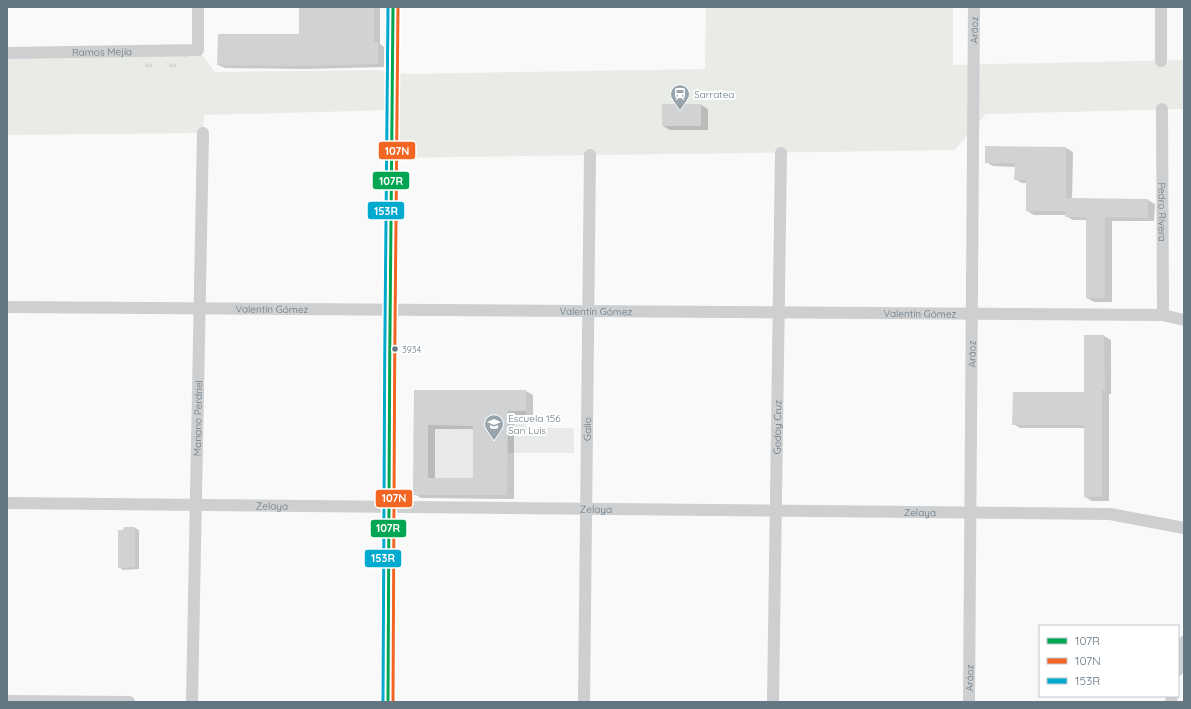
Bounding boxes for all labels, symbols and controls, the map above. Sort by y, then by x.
street label: Aráoz [968,16,981,44]
street label: Ramos Mejía [72,45,132,59]
station icon: Sarratea [669,83,691,111]
place label: Sarratea [694,88,734,101]
line badge: 107N [378,141,416,160]
text: 107N [385,144,409,158]
line badge: 107R [372,171,410,190]
text: 107R [379,174,404,188]
street label: Pedro Rivera [1155,182,1169,242]
line badge: 153R [367,201,405,220]
text: 153R [374,204,398,218]
street label: Valentín Gómez [236,303,309,316]
street label: Valentín Gómez [560,305,633,318]
street label: Valentín Gómez [884,307,957,321]
street label: Aráoz [965,340,979,368]
marker: 3934 [390,344,400,354]
place label: 3934 [402,344,421,355]
street label: Mariano Perdriel [191,380,205,456]
street label: Godoy Cruz [771,400,784,454]
place label: Escuela 156 San Luis [508,412,561,437]
school or university icon: Escuela 156 San Luis [483,413,505,441]
street label: Gallo [581,417,594,441]
line badge: 107N [375,489,413,508]
text: 107N [382,491,406,505]
street label: Zelaya [256,499,288,513]
street label: Zelaya [580,503,612,516]
street label: Zelaya [904,506,936,519]
line badge: 107R [370,519,407,538]
text: 107R [376,521,401,535]
line badge: 153R [364,549,402,568]
text: 153R [371,551,395,565]
legend [1039,625,1179,697]
text: 107R [1075,633,1100,648]
text: 107N [1075,653,1101,668]
street label: Aráoz [963,664,976,692]
text: 153R [1075,673,1100,688]

